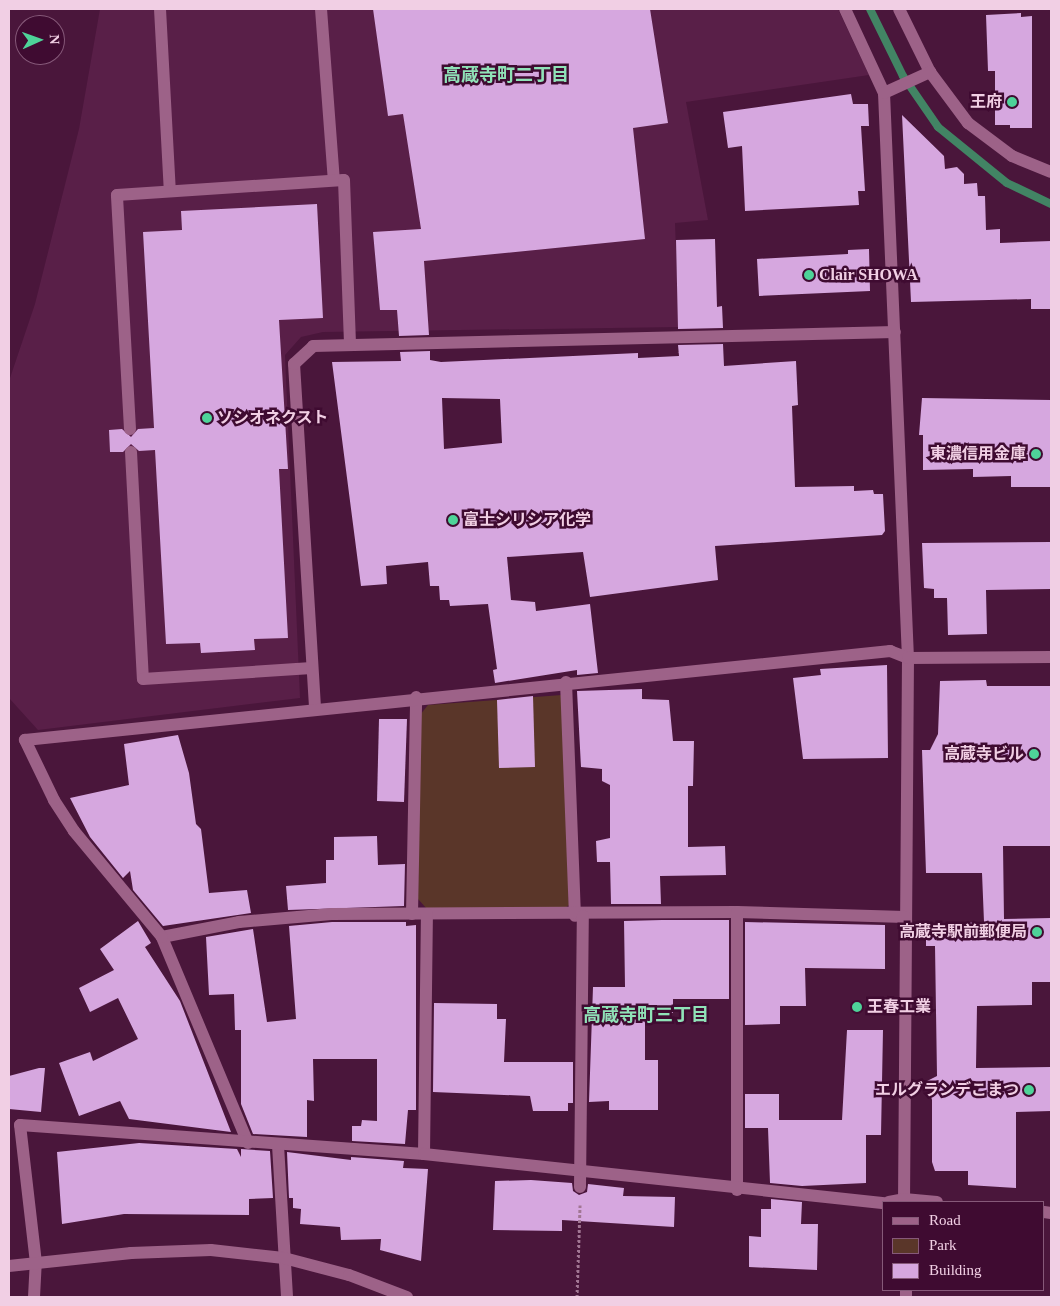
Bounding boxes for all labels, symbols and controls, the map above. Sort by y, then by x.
north arrow [15,15,65,65]
text: N [47,34,62,45]
district label: 高蔵寺町二丁目 [443,64,569,86]
place label: 王府 [970,92,1002,112]
marker: 王府 [1006,96,1018,108]
place label: Clair SHOWA [819,265,918,285]
marker: Clair SHOWA [803,269,815,281]
place label: ソシオネクスト [217,408,329,428]
marker: ソシオネクスト [201,412,213,424]
place label: 東濃信用金庫 [930,444,1026,464]
marker: 東濃信用金庫 [1030,448,1042,460]
place label: 富士シリシア化学 [463,510,591,530]
marker: 富士シリシア化学 [447,514,459,526]
place label: 高蔵寺ビル [944,744,1024,764]
marker: 高蔵寺ビル [1028,748,1040,760]
place label: 高蔵寺駅前郵便局 [899,922,1027,942]
marker: 高蔵寺駅前郵便局 [1031,926,1043,938]
place label: 王春工業 [867,997,931,1017]
marker: 王春工業 [851,1001,863,1013]
district label: 高蔵寺町三丁目 [583,1004,709,1026]
place label: エルグランデこまつ [875,1080,1019,1100]
marker: エルグランデこまつ [1023,1084,1035,1096]
legend [882,1201,1045,1291]
text: Road [929,1212,961,1228]
text: Park [929,1237,957,1253]
text: Building [929,1262,982,1278]

